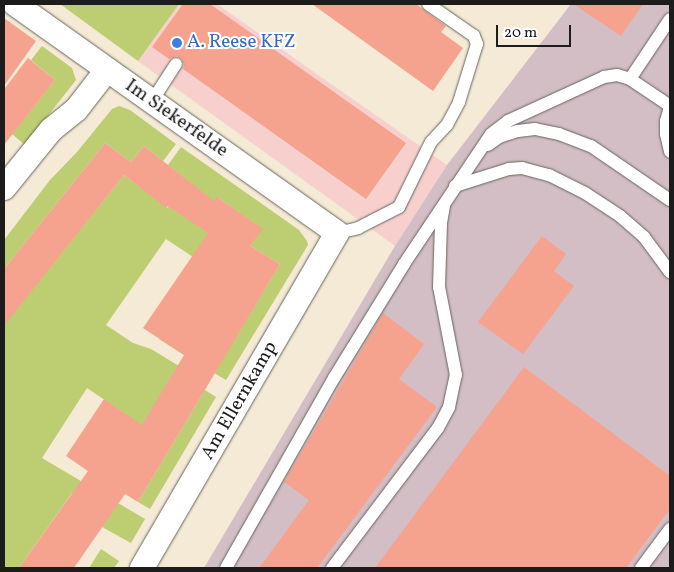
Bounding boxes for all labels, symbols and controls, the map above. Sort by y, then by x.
scale bar [499,15,574,47]
text: 20 m [504,23,537,44]
place label: A. Reese KFZ [187,32,296,54]
marker: A. Reese KFZ [171,37,183,49]
street label: Im Siekerfelde [120,75,232,163]
street label: Am Ellernkamp [197,338,283,464]

